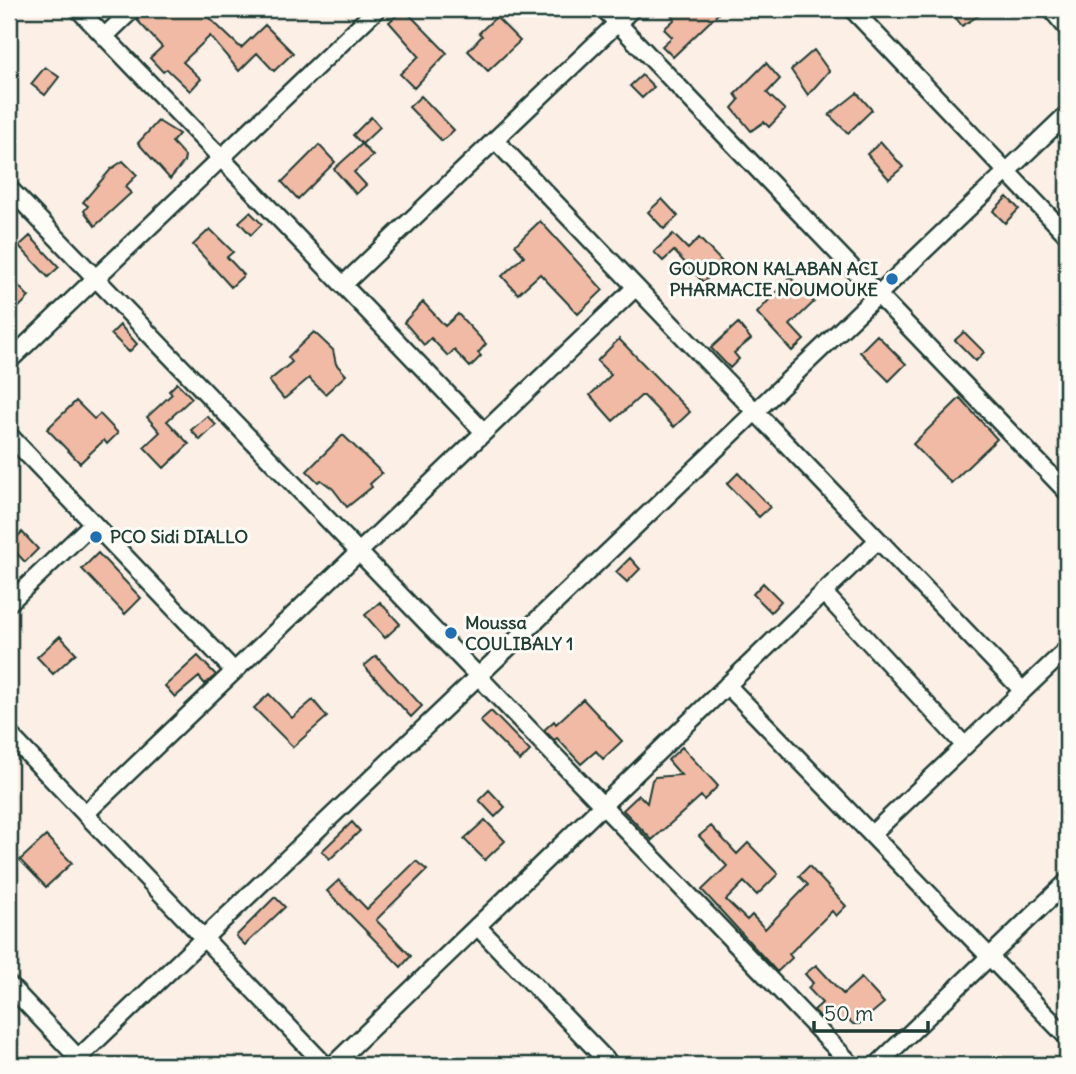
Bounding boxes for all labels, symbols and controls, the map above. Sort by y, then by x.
place label: GOUDRON KALABAN ACI PHARMACIE NOUMOUKE [669,257,878,301]
marker: GOUDRON KALABAN ACI PHARMACIE NOUMOUKE [884,271,900,287]
place label: PCO Sidi DIALLO [110,525,248,548]
marker: PCO Sidi DIALLO [88,529,104,545]
place label: Moussa COULIBALY 1 [465,611,573,655]
marker: Moussa COULIBALY 1 [443,625,459,641]
scale bar [814,990,927,1034]
text: 50 m [824,1000,873,1027]

